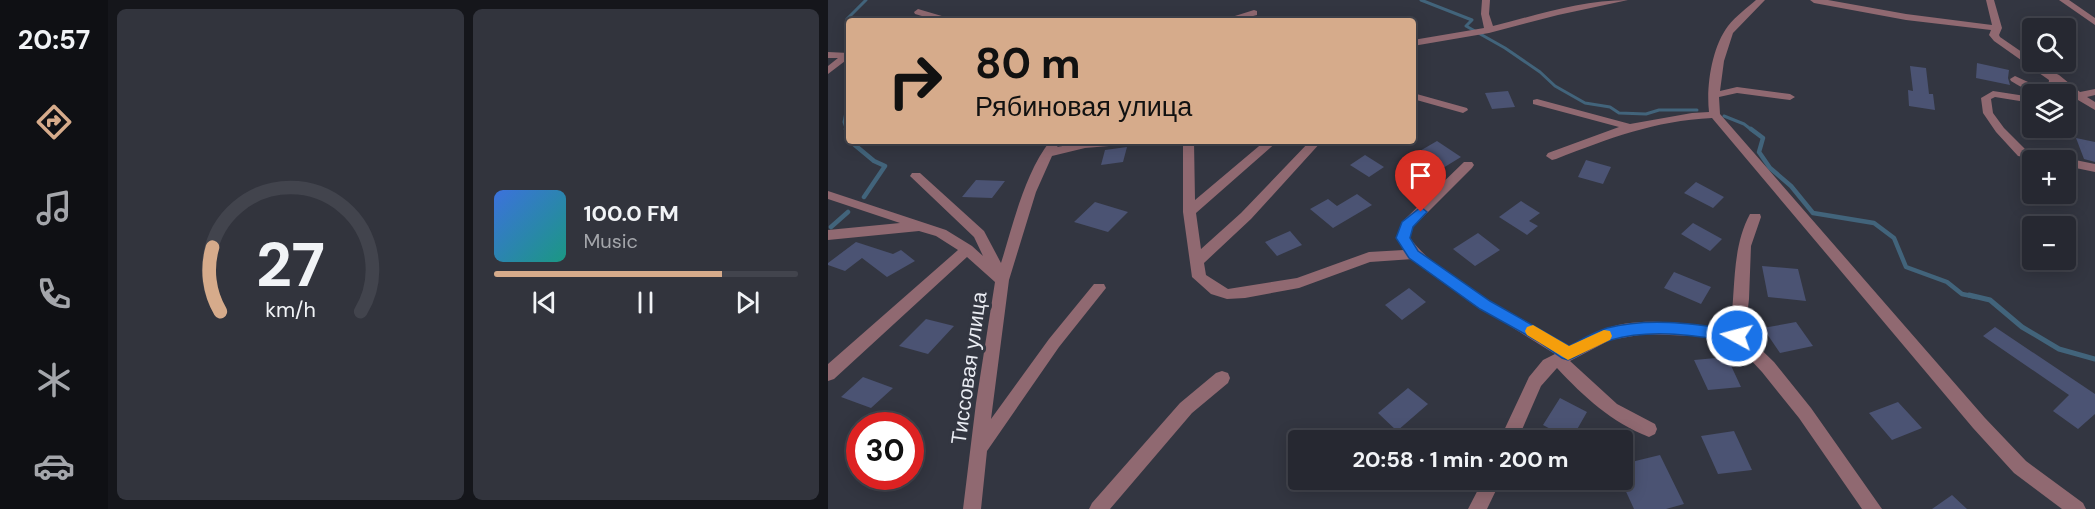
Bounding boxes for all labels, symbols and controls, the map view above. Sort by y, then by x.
map controls [2022,18,2076,270]
button: search [2022,18,2076,72]
text: 20:57 [18,22,90,57]
text: 80 m [975,36,1081,91]
icon: right [876,42,954,120]
button: layers [2022,84,2076,138]
text: Рябиновая улица [975,89,1192,124]
icon: directions [33,101,75,143]
pin [1395,150,1446,212]
button: + [2022,150,2076,204]
icon: arrive [1404,159,1437,192]
icon: music [33,187,75,229]
text: 100.0 FM [584,199,679,228]
button: − [2022,216,2076,270]
text: 27 [256,224,325,305]
text: Music [584,228,638,254]
icon: phone [33,273,75,315]
icon: previous [528,286,561,319]
icon: pause [629,286,662,319]
icon: next [731,286,764,319]
street label: Тиссовая улица [944,290,994,446]
text: km/h [265,296,316,324]
position arrow [1705,304,1769,368]
icon: climate [33,359,75,401]
speed limit sign: 30 [846,412,924,490]
icon: car [33,445,75,487]
text: 20:58 · 1 min · 200 m [1353,445,1569,474]

